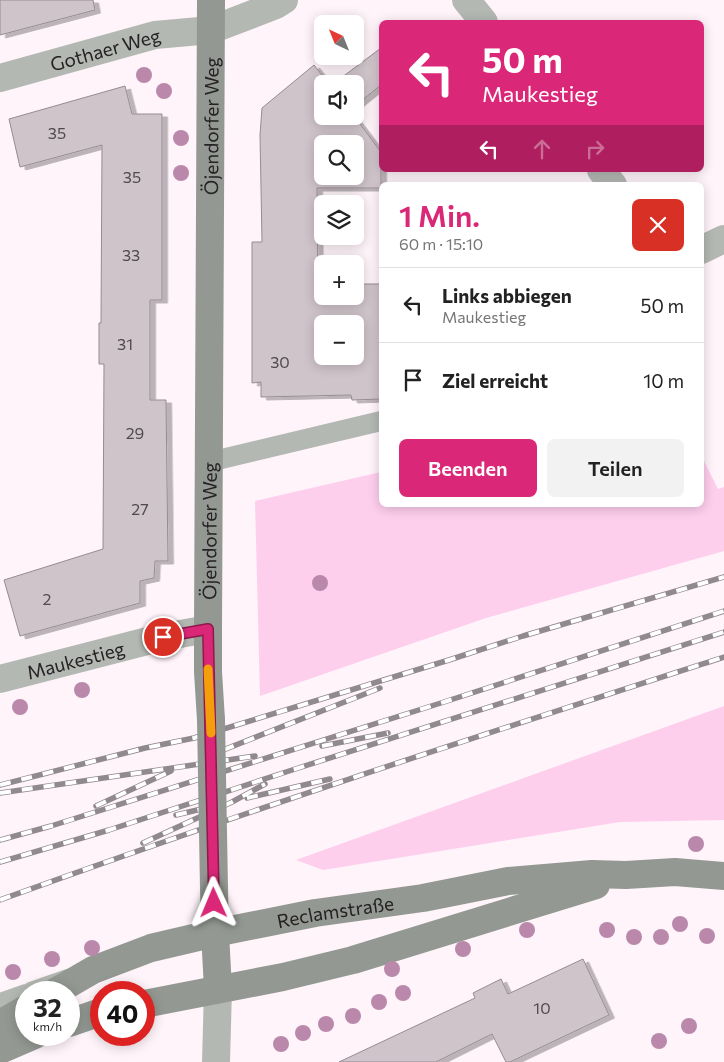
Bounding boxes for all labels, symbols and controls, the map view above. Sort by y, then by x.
north arrow [314,15,364,65]
map controls [314,15,364,365]
street label: Gothaer Weg [47,23,163,75]
text: 50 m [482,37,563,80]
icon: left [399,40,464,105]
street label: Öjendorfer Weg [199,57,222,195]
button: sound [314,75,364,125]
text: Maukestieg [482,80,598,107]
house number: 35 [48,123,66,142]
button: search [314,135,364,185]
icon: left [475,135,503,163]
icon: ahead [528,135,556,163]
icon: right [581,135,609,163]
house number: 35 [123,167,141,186]
button: layers [314,195,364,245]
text: 1 Min. [399,196,480,233]
button: close [632,199,684,251]
text: 60 m · 15:10 [399,234,483,253]
house number: 33 [122,245,140,264]
button: + [314,255,364,305]
text: Links abbiegen [442,284,572,307]
icon: left [399,291,427,319]
text: 50 m [640,294,684,317]
text: Maukestieg [442,307,526,326]
button: − [314,315,364,365]
house number: 31 [117,334,133,353]
house number: 30 [270,352,290,371]
icon: arrive [399,366,427,394]
text: Ziel erreicht [442,369,548,392]
text: 10 m [643,369,684,392]
house number: 29 [126,423,144,442]
button: Beenden [399,439,537,497]
button: Teilen [547,439,684,497]
street label: Öjendorfer Weg [197,462,220,600]
house number: 27 [131,499,149,518]
house number: 2 [43,589,52,608]
pin [142,616,184,658]
icon: arrive [149,623,177,651]
street label: Maukestieg [24,636,127,683]
position arrow [187,876,239,928]
street label: Reclamstraße [275,891,395,932]
speed limit sign: 40 [90,981,155,1046]
text: 32 [33,992,62,1022]
house number: 10 [533,998,551,1017]
text: km/h [33,1019,62,1033]

